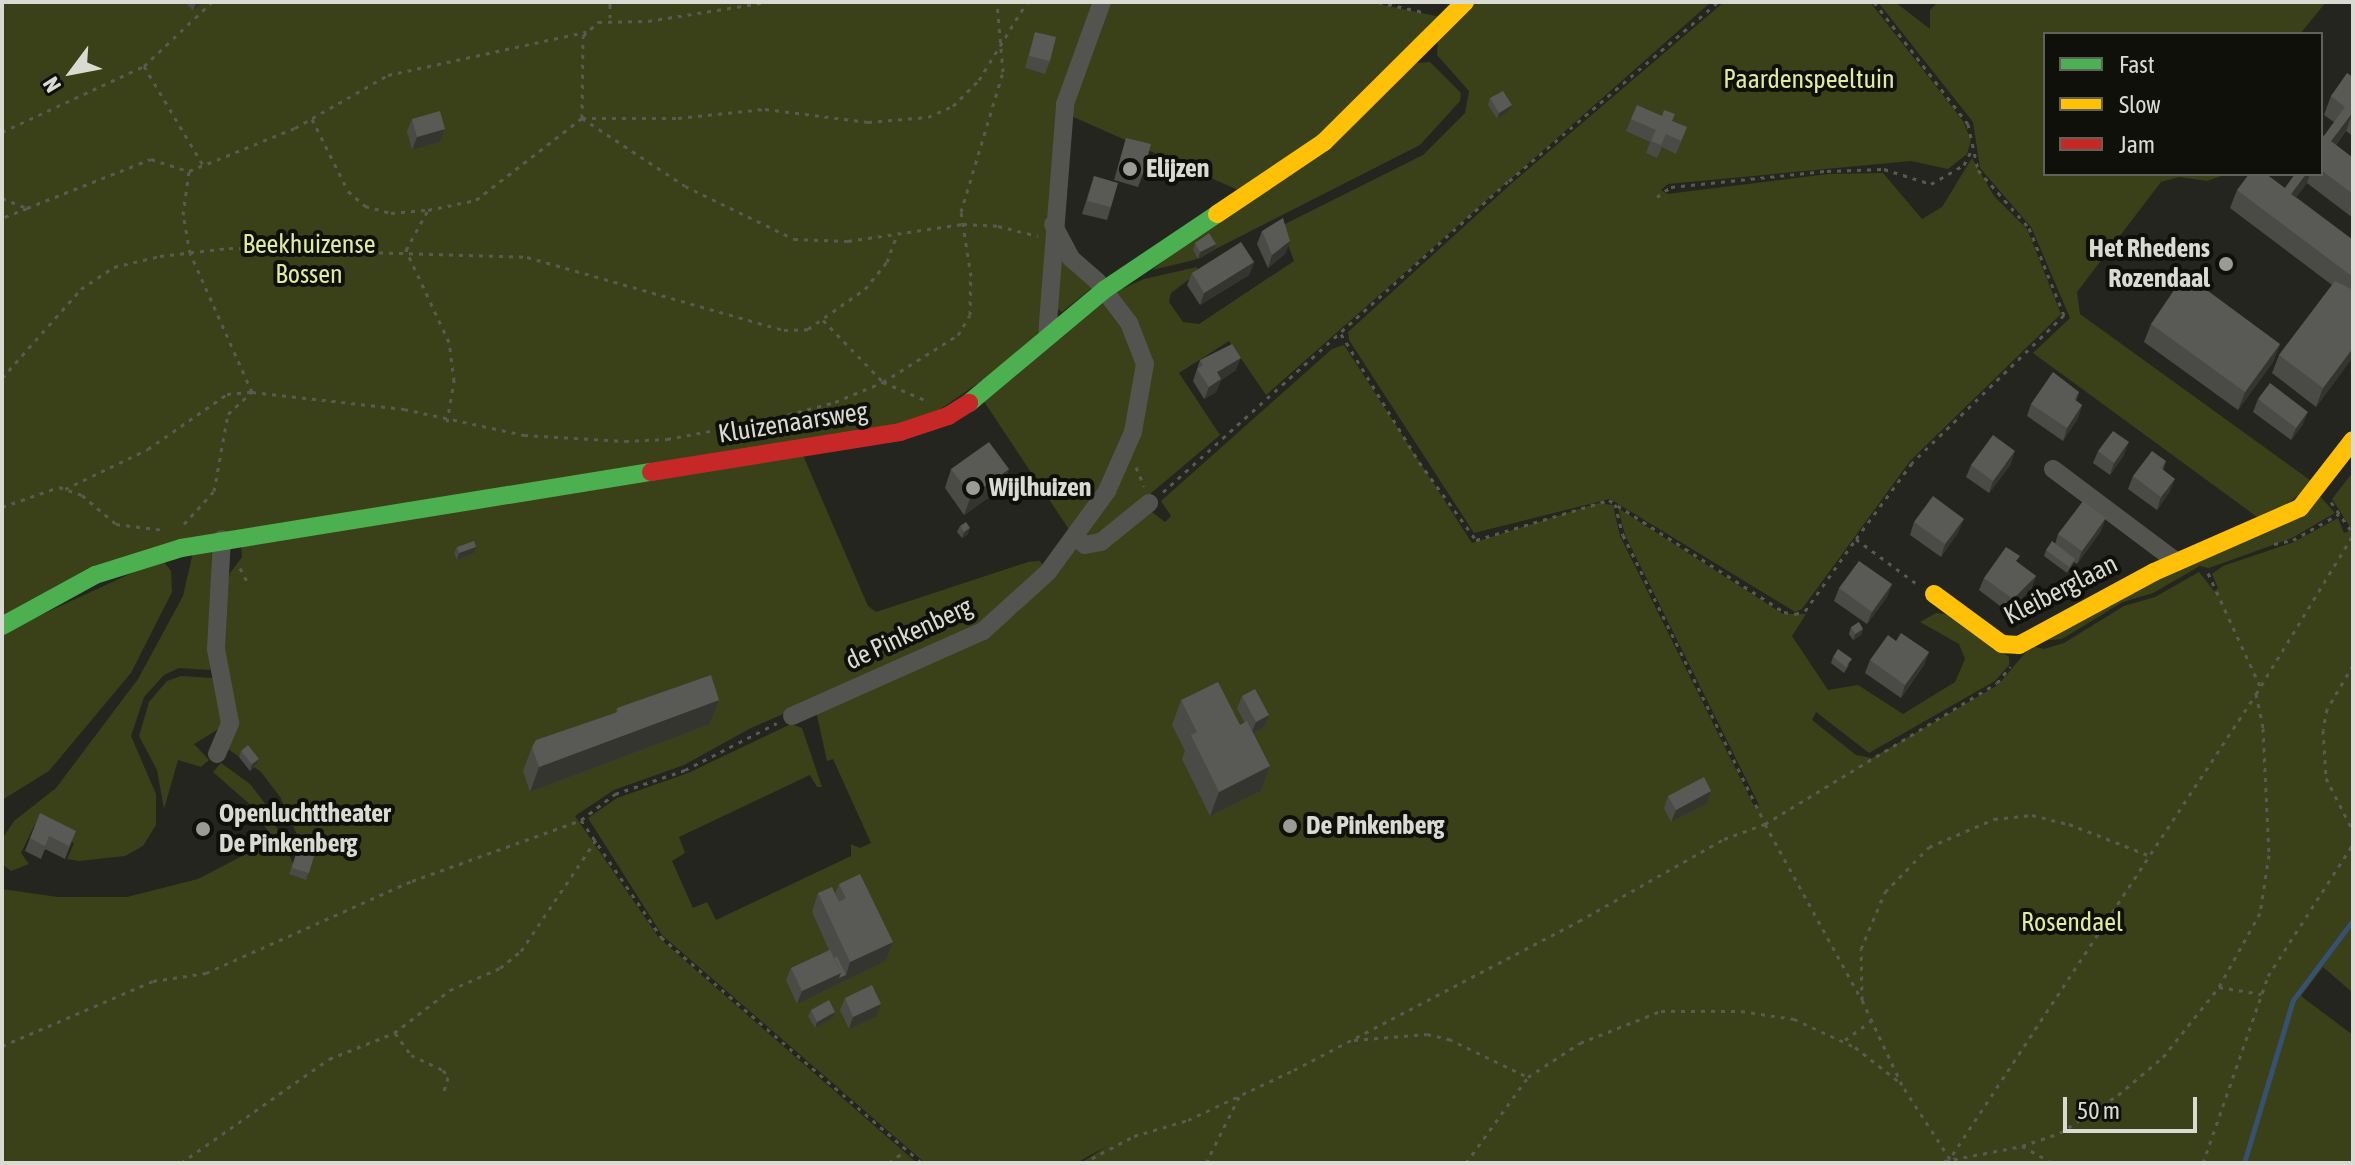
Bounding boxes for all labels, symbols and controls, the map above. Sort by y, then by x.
north arrow [32,32,112,112]
legend [2043,32,2323,176]
text: Fast [2119,51,2155,78]
park label: Paardenspeeltuin [1723,64,1895,96]
text: N [37,72,66,97]
text: Slow [2119,91,2161,118]
text: Jam [2119,131,2155,158]
place label: Elijzen [1146,153,1209,185]
marker: Elijzen [1121,160,1139,178]
park label: Beekhuizense Bossen [243,229,375,290]
place label: Het Rhedens Rozendaal [2089,233,2210,294]
marker: Het Rhedens Rozendaal [2217,255,2235,273]
street label: Kluizenaarsweg [716,396,870,450]
place label: Wijlhuizen [989,472,1091,504]
marker: Wijlhuizen [964,479,982,497]
street label: Kleiberglaan [1999,548,2123,632]
street label: de Pinkenberg [841,591,977,677]
place label: Openluchttheater De Pinkenberg [219,798,391,860]
place label: De Pinkenberg [1306,810,1445,842]
marker: De Pinkenberg [1281,817,1299,835]
marker: Openluchttheater De Pinkenberg [194,820,212,838]
park label: Rosendael [2021,907,2123,939]
scale bar [2067,1081,2201,1131]
text: 50 m [2077,1097,2120,1124]

